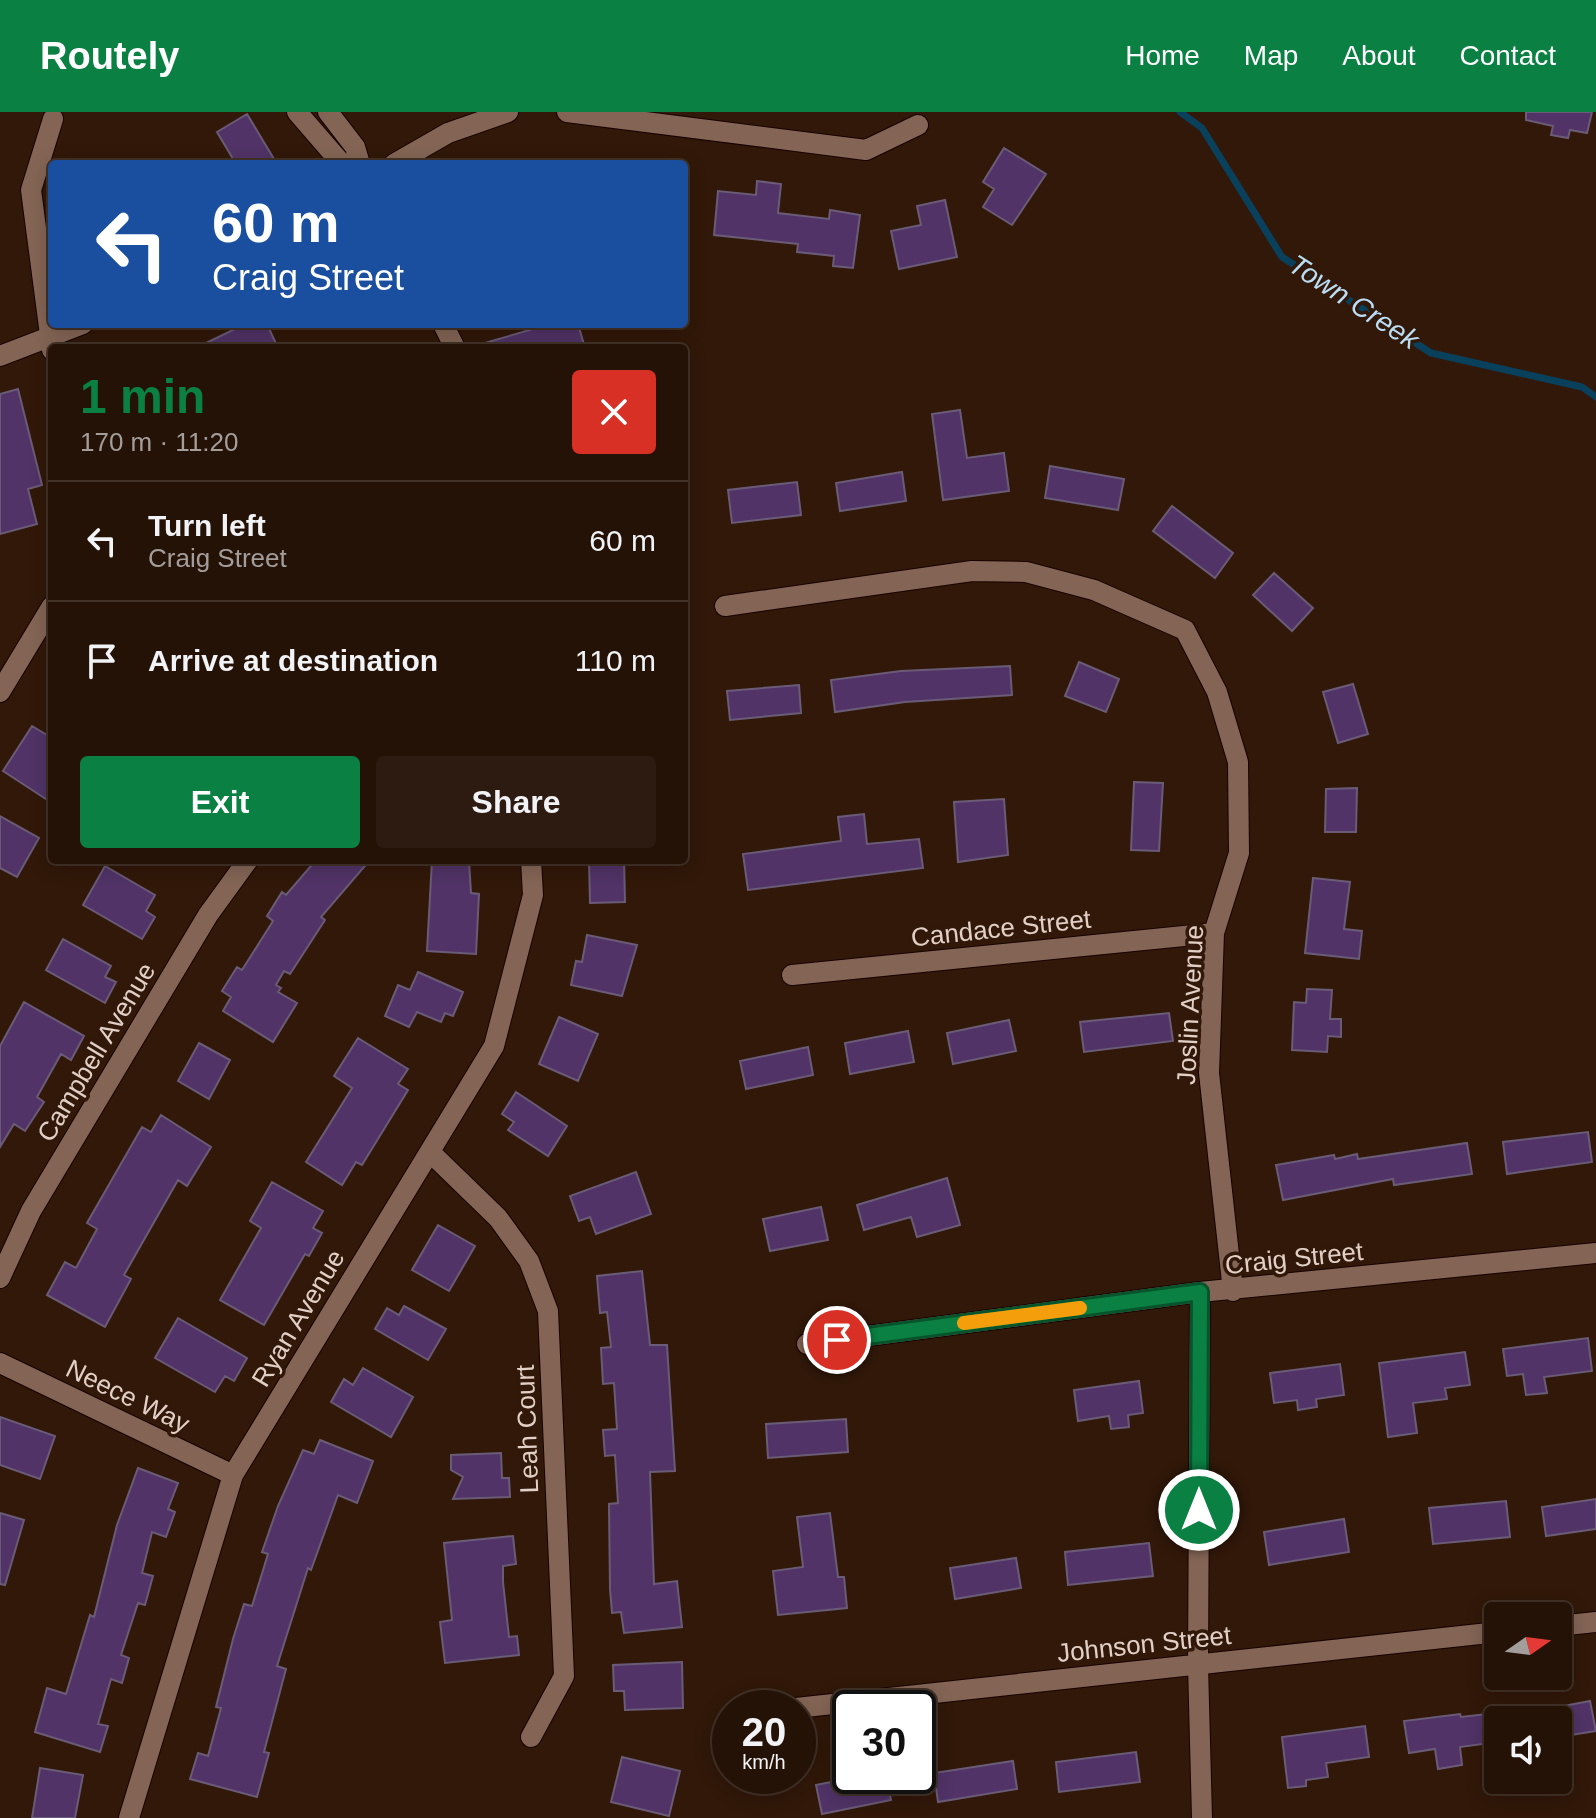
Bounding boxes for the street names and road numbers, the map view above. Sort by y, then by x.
street label: Candace Street [910,904,1093,952]
street label: Joslin Avenue [1171,924,1209,1086]
street label: Campbell Avenue [31,957,161,1147]
street label: Craig Street [1223,1236,1365,1280]
street label: Ryan Avenue [245,1244,351,1392]
street label: Neece Way [61,1353,195,1439]
street label: Leah Court [510,1363,544,1494]
street label: Johnson Street [1055,1620,1233,1668]

